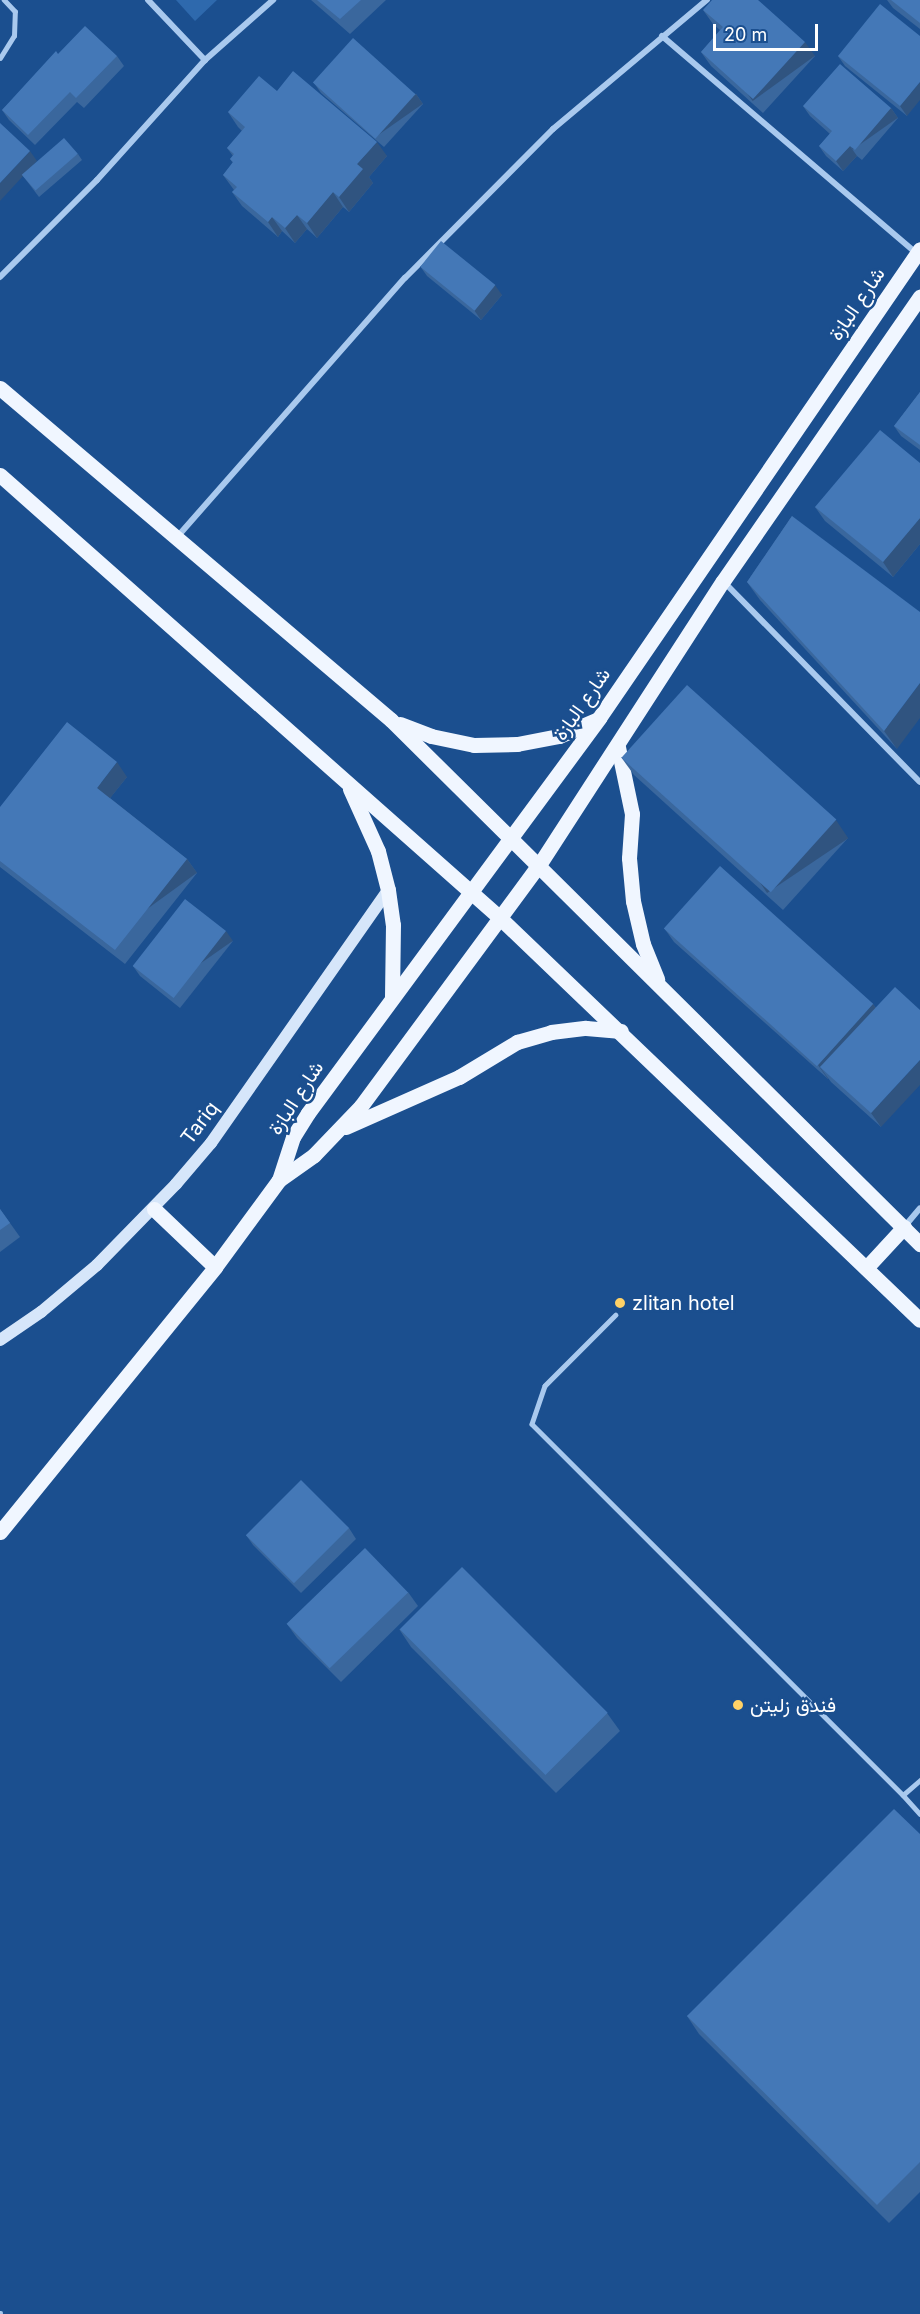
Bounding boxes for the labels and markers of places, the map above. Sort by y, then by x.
place label: zlitan hotel [632,1291,735,1315]
marker: zlitan hotel [613,1296,627,1310]
place label: فندق زليتن [750,1693,836,1717]
marker: فندق زليتن [731,1698,745,1712]

